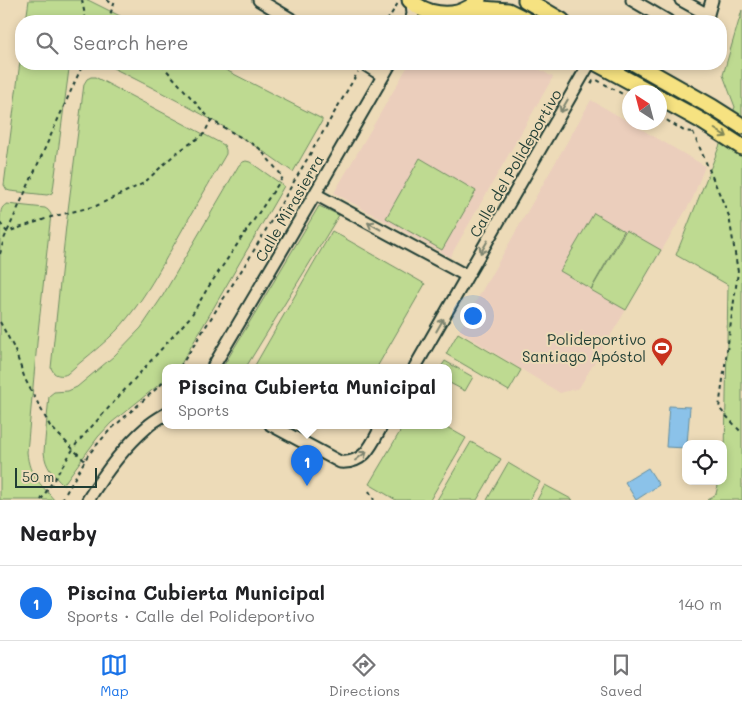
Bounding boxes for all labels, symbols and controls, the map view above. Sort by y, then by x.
search box [15,15,727,70]
icon: search [33,29,61,57]
text: Search here [73,30,189,55]
street label: Calle del Polideportivo [464,85,566,241]
north arrow [622,85,667,130]
one-way arrow [559,98,569,113]
one-way arrow [713,129,727,139]
street label: Calle Mirasierra [250,151,328,265]
one-way arrow [366,221,381,231]
one-way arrow [479,240,489,255]
your location [460,303,486,329]
one-way arrow [435,319,445,333]
place label: Polideportivo Santiago Apóstol [522,329,646,366]
sports icon: Polideportivo Santiago Apóstol [650,336,674,367]
popup [162,364,452,429]
text: Piscina Cubierta Municipal [178,374,436,399]
text: Sports [178,399,229,420]
map controls [682,440,727,485]
button: locate [682,440,727,485]
pin: 1 [291,445,323,486]
one-way arrow [354,451,368,461]
scale bar [15,465,98,488]
text: 50 m [22,467,54,486]
text: Nearby [20,519,97,546]
text: Piscina Cubierta Municipal [67,580,325,605]
text: 1 [32,593,40,614]
text: 140 m [678,593,722,614]
text: Sports · Calle del Polideportivo [67,605,315,626]
tab: Map [100,651,129,700]
tab: Directions [329,651,400,700]
tab: Saved [600,651,642,700]

